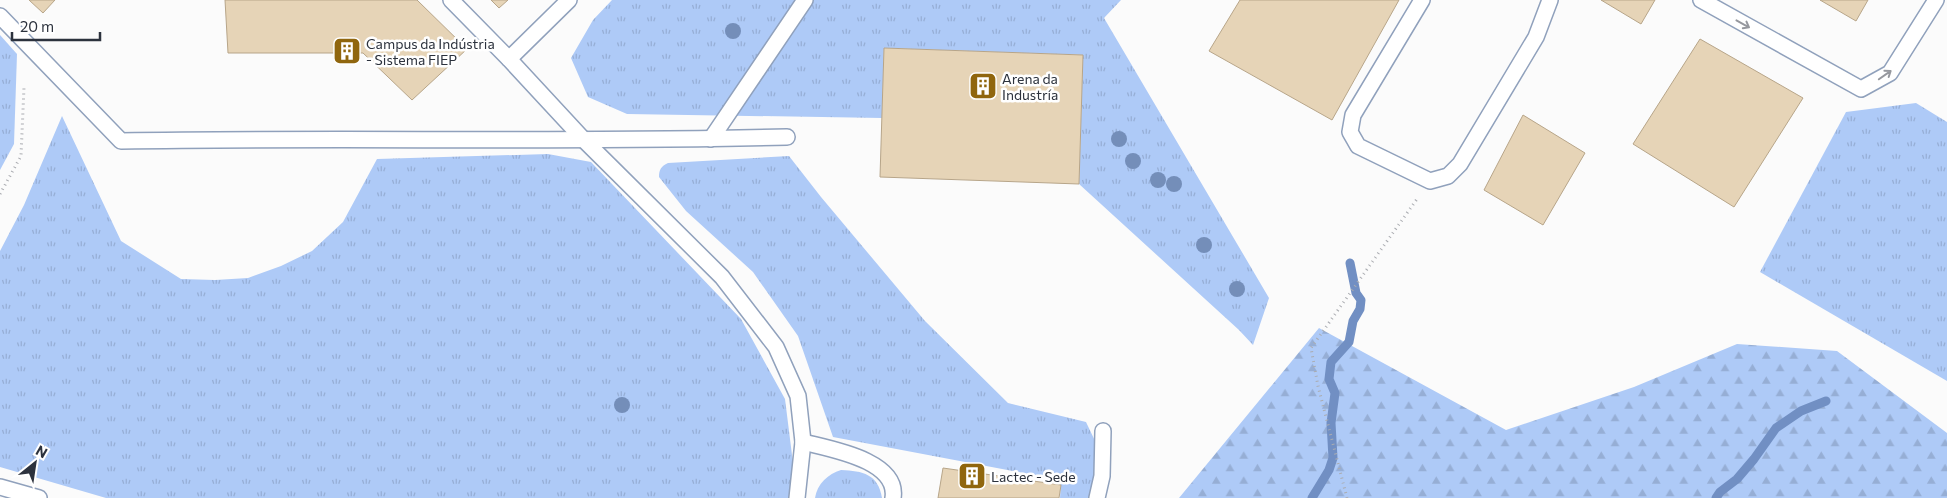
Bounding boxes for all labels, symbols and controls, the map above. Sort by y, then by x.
scale bar [12,10,100,42]
text: 20 m [20,17,54,35]
one-way arrow [1736,19,1750,29]
place label: Campus da Indústria - Sistema FIEP [366,35,495,68]
building icon: Campus da Indústria - Sistema FIEP [332,36,362,66]
place label: Arena da Industría [1002,70,1058,103]
one-way arrow [1877,70,1891,80]
building icon: Arena da Industría [968,71,998,101]
north arrow [10,438,60,488]
text: N [33,441,51,461]
building icon: Lactec - Sede [957,461,987,491]
place label: Lactec - Sede [991,468,1076,485]

